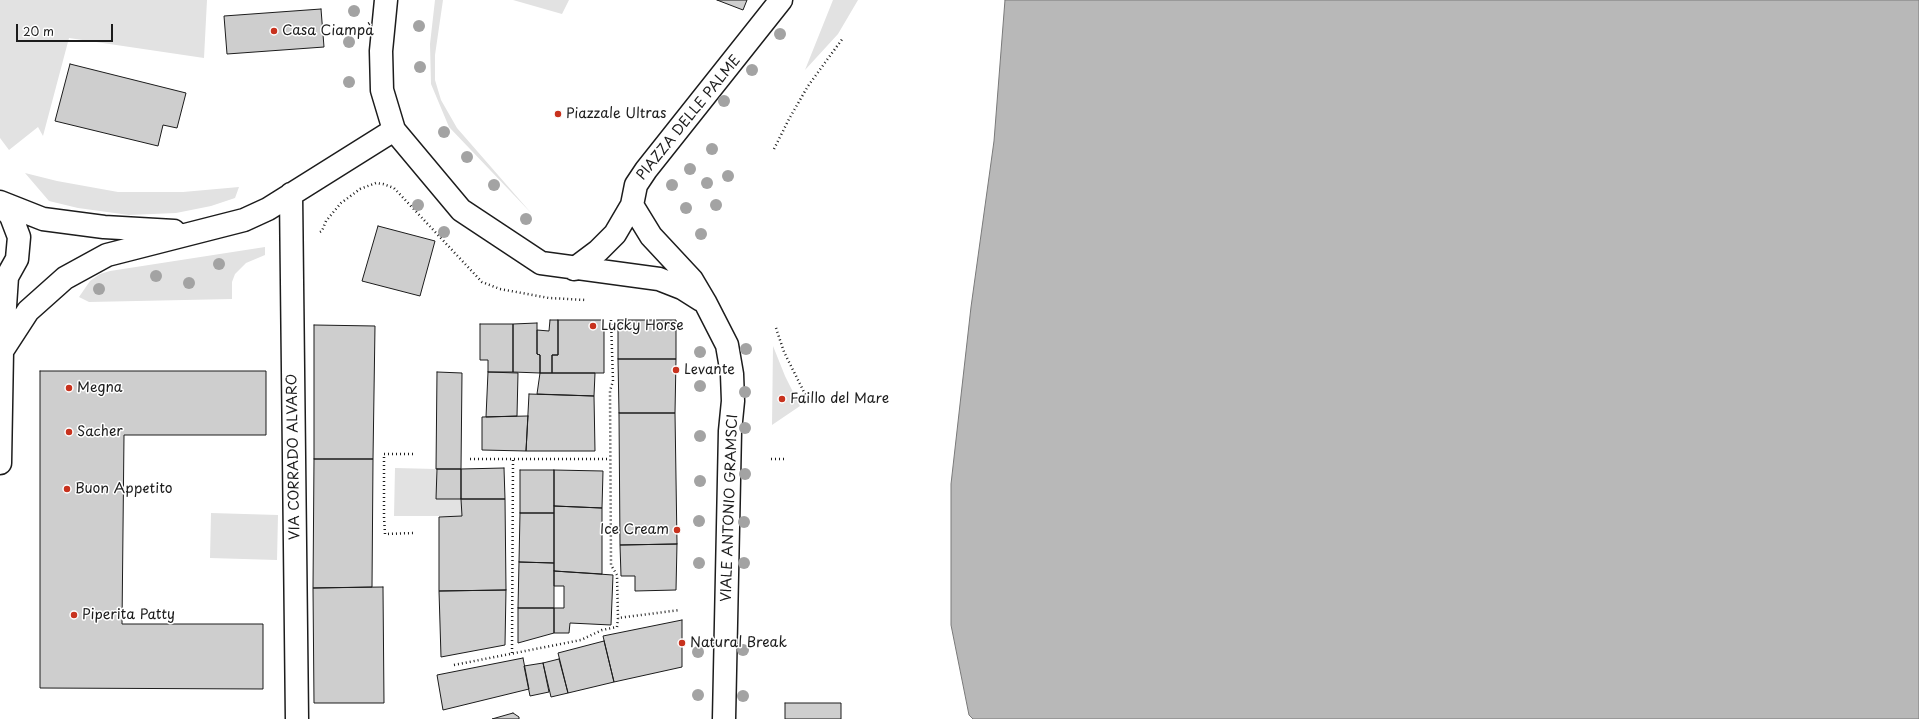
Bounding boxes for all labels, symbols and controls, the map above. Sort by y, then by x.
scale bar [18,16,115,42]
text: 20 m [23,22,54,40]
place label: Casa Ciampà [282,23,374,39]
marker: Casa Ciampà [269,26,279,36]
street label: PIAZZA DELLE PALME [634,52,744,184]
place label: Piazzale Ultras [566,106,666,122]
marker: Piazzale Ultras [553,109,563,119]
place label: Lucky Horse [601,318,684,334]
marker: Lucky Horse [588,321,598,331]
place label: Levante [684,362,735,378]
marker: Levante [671,365,681,375]
street label: VIA CORRADO ALVARO [284,374,304,540]
place label: Megna [77,380,122,396]
marker: Megna [64,383,74,393]
place label: Faillo del Mare [790,391,889,407]
marker: Faillo del Mare [777,394,787,404]
street label: VIALE ANTONIO GRAMSCI [718,414,742,602]
place label: Sacher [77,424,123,440]
marker: Sacher [64,427,74,437]
place label: Buon Appetito [75,481,173,497]
marker: Buon Appetito [62,484,72,494]
place label: Ice Cream [600,522,669,538]
marker: Ice Cream [672,525,682,535]
place label: Piperita Patty [82,607,175,623]
marker: Piperita Patty [69,610,79,620]
place label: Natural Break [690,635,787,651]
marker: Natural Break [677,638,687,648]

